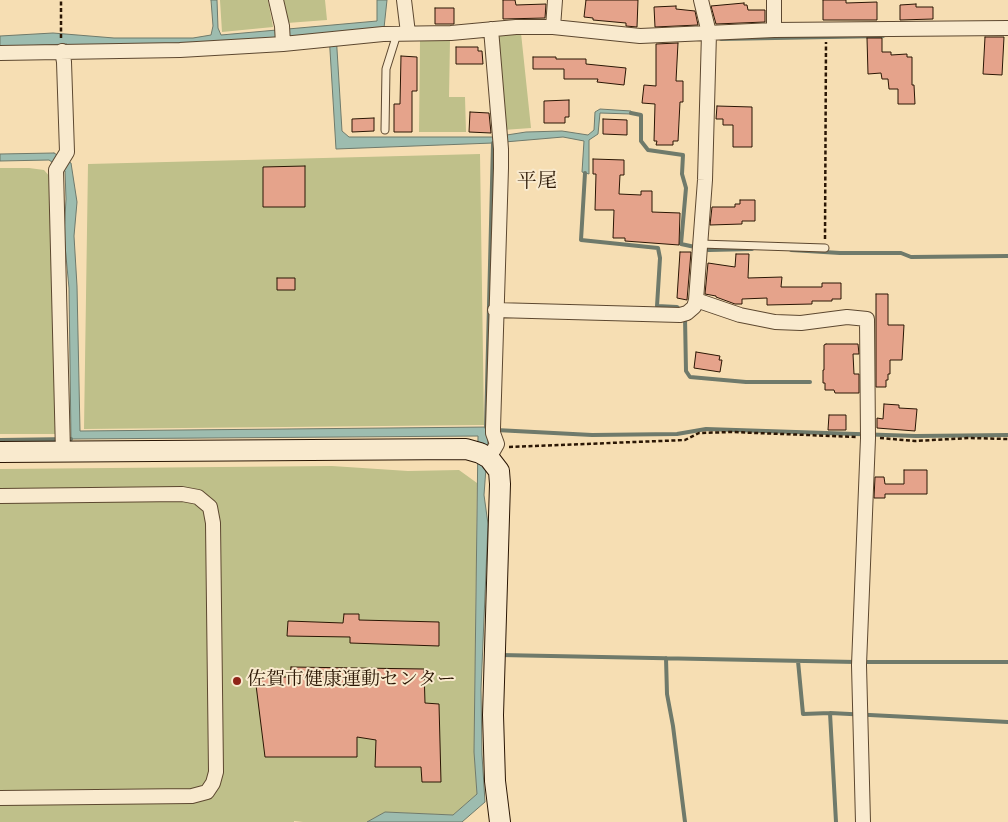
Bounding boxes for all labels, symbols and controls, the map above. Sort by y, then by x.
district label: 平尾 [517,171,557,195]
place label: 佐賀市健康運動センター [247,670,456,692]
marker: 佐賀市健康運動センター [231,675,243,687]

